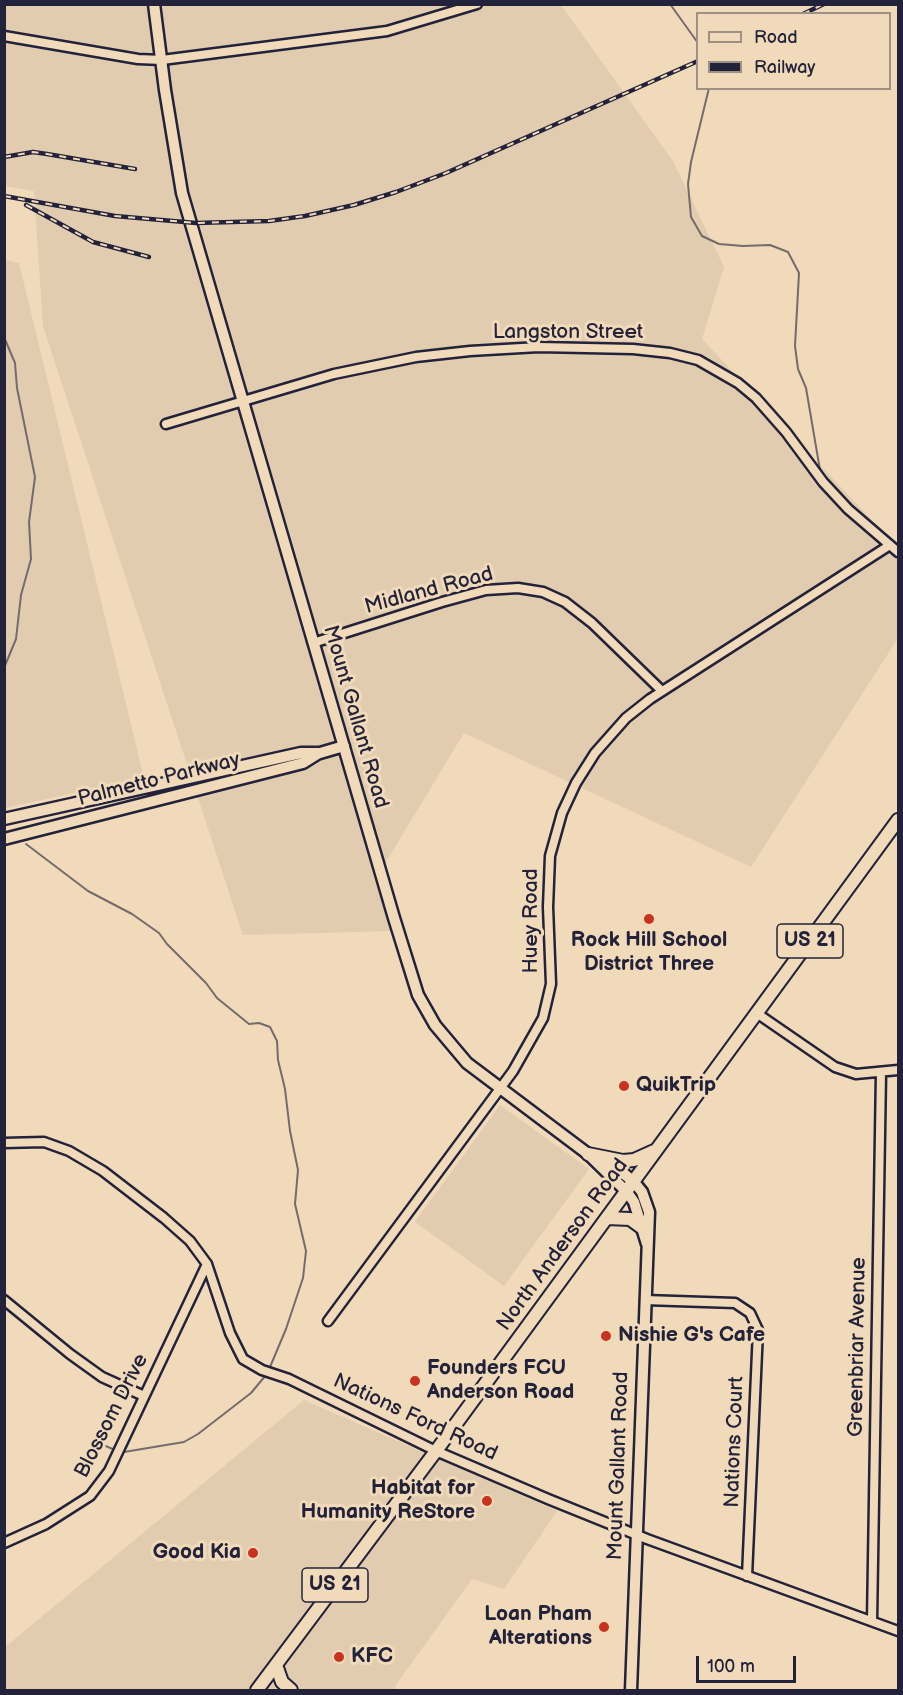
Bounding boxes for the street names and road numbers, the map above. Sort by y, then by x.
street label: Langston Street [493,320,643,346]
street label: Midland Road [362,562,496,620]
street label: Mount Gallant Road [317,623,393,811]
street label: Palmetto Parkway [75,748,243,812]
street label: Huey Road [519,868,545,974]
road number: US 21 [777,924,843,958]
street label: North Anderson Road [492,1154,634,1336]
street label: Greenbriar Avenue [844,1257,872,1437]
street label: Blossom Drive [70,1350,154,1482]
street label: Nations Ford Road [329,1369,501,1467]
street label: Mount Gallant Road [603,1371,635,1561]
street label: Nations Court [720,1376,750,1508]
road number: US 21 [302,1568,368,1602]

